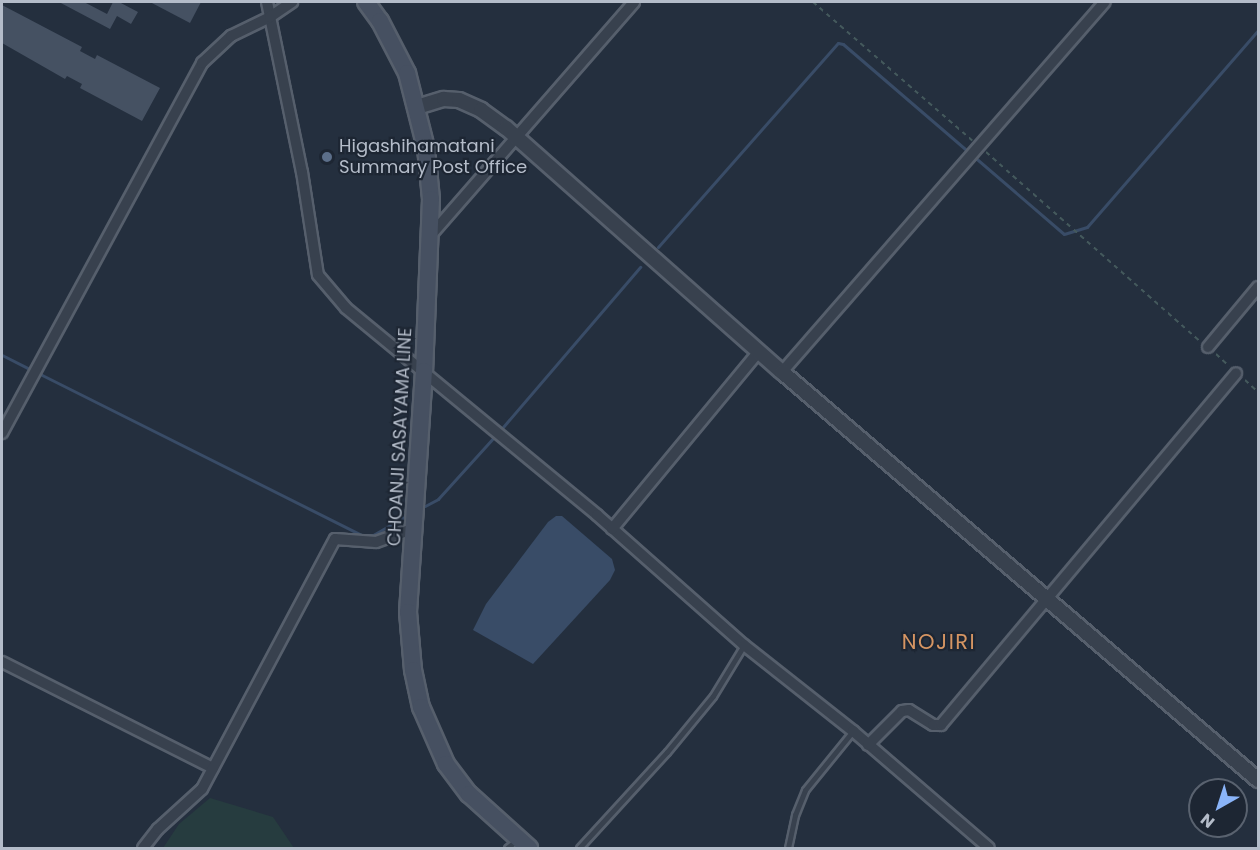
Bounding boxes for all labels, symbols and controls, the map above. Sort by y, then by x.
place label: Higashihamatani Summary Post Office [339,136,527,178]
marker: Higashihamatani Summary Post Office [320,150,334,164]
street label: CHOANJI SASAYAMA LINE [383,327,417,547]
district label: NOJIRI [902,629,976,655]
north arrow [1188,778,1248,838]
text: N [1196,808,1220,834]

